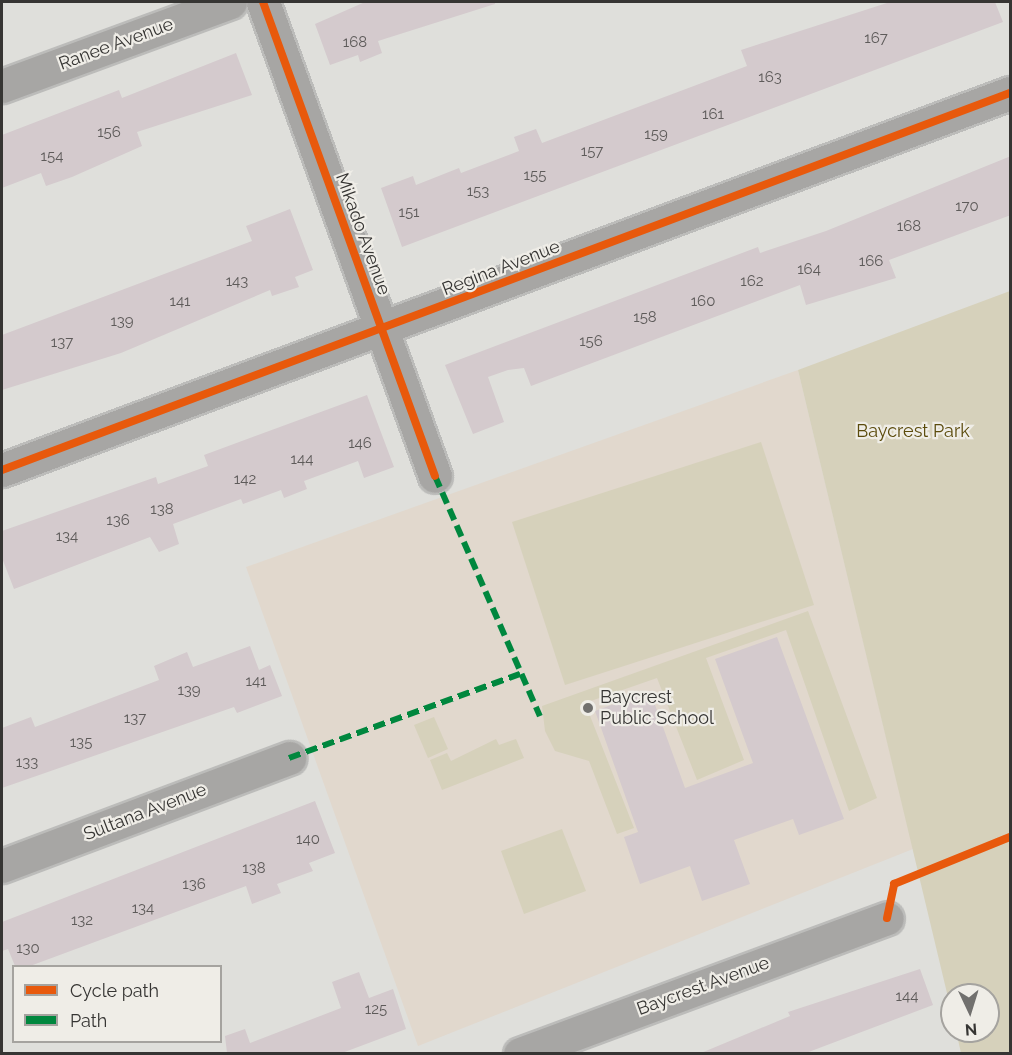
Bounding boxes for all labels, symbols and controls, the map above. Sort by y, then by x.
street label: Ranee Avenue [56,13,176,75]
house number: 167 [864,30,888,48]
house number: 168 [343,34,367,52]
house number: 163 [758,69,782,87]
house number: 161 [702,106,724,124]
house number: 156 [97,124,121,142]
house number: 159 [644,126,668,144]
house number: 157 [581,143,603,161]
house number: 154 [41,148,63,166]
house number: 155 [524,167,546,185]
street label: Mikado Avenue [331,170,395,298]
house number: 153 [467,183,489,201]
house number: 170 [955,198,979,216]
house number: 151 [398,204,420,222]
house number: 168 [897,218,921,236]
street label: Regina Avenue [439,235,563,301]
house number: 166 [859,253,883,271]
house number: 164 [797,261,821,279]
house number: 143 [226,273,248,291]
house number: 162 [740,273,764,291]
house number: 141 [169,293,191,311]
house number: 160 [691,293,715,311]
house number: 158 [633,309,657,327]
house number: 139 [110,313,134,331]
house number: 156 [579,333,603,351]
house number: 137 [51,334,73,352]
park label: Baycrest Park [856,420,970,442]
house number: 146 [348,435,372,453]
house number: 144 [291,451,313,469]
house number: 142 [234,471,256,489]
house number: 138 [150,501,174,519]
house number: 136 [106,512,130,530]
house number: 134 [56,528,78,546]
house number: 141 [245,673,267,691]
house number: 139 [177,682,201,700]
place label: Baycrest Public School [600,687,714,730]
marker: Baycrest Public School [581,701,595,715]
house number: 137 [124,710,146,728]
house number: 135 [70,734,92,752]
house number: 133 [16,754,38,772]
street label: Sultana Avenue [80,779,210,845]
house number: 140 [296,831,320,849]
house number: 138 [242,860,266,878]
house number: 136 [182,876,206,894]
house number: 134 [132,900,154,918]
house number: 132 [71,912,93,930]
house number: 130 [16,940,40,958]
street label: Baycrest Avenue [634,952,772,1020]
legend [12,965,222,1043]
text: Cycle path [70,980,159,1001]
north arrow [940,983,1000,1043]
house number: 144 [896,988,918,1006]
house number: 125 [365,1001,387,1019]
text: Path [70,1010,107,1031]
text: N [964,1020,978,1039]

